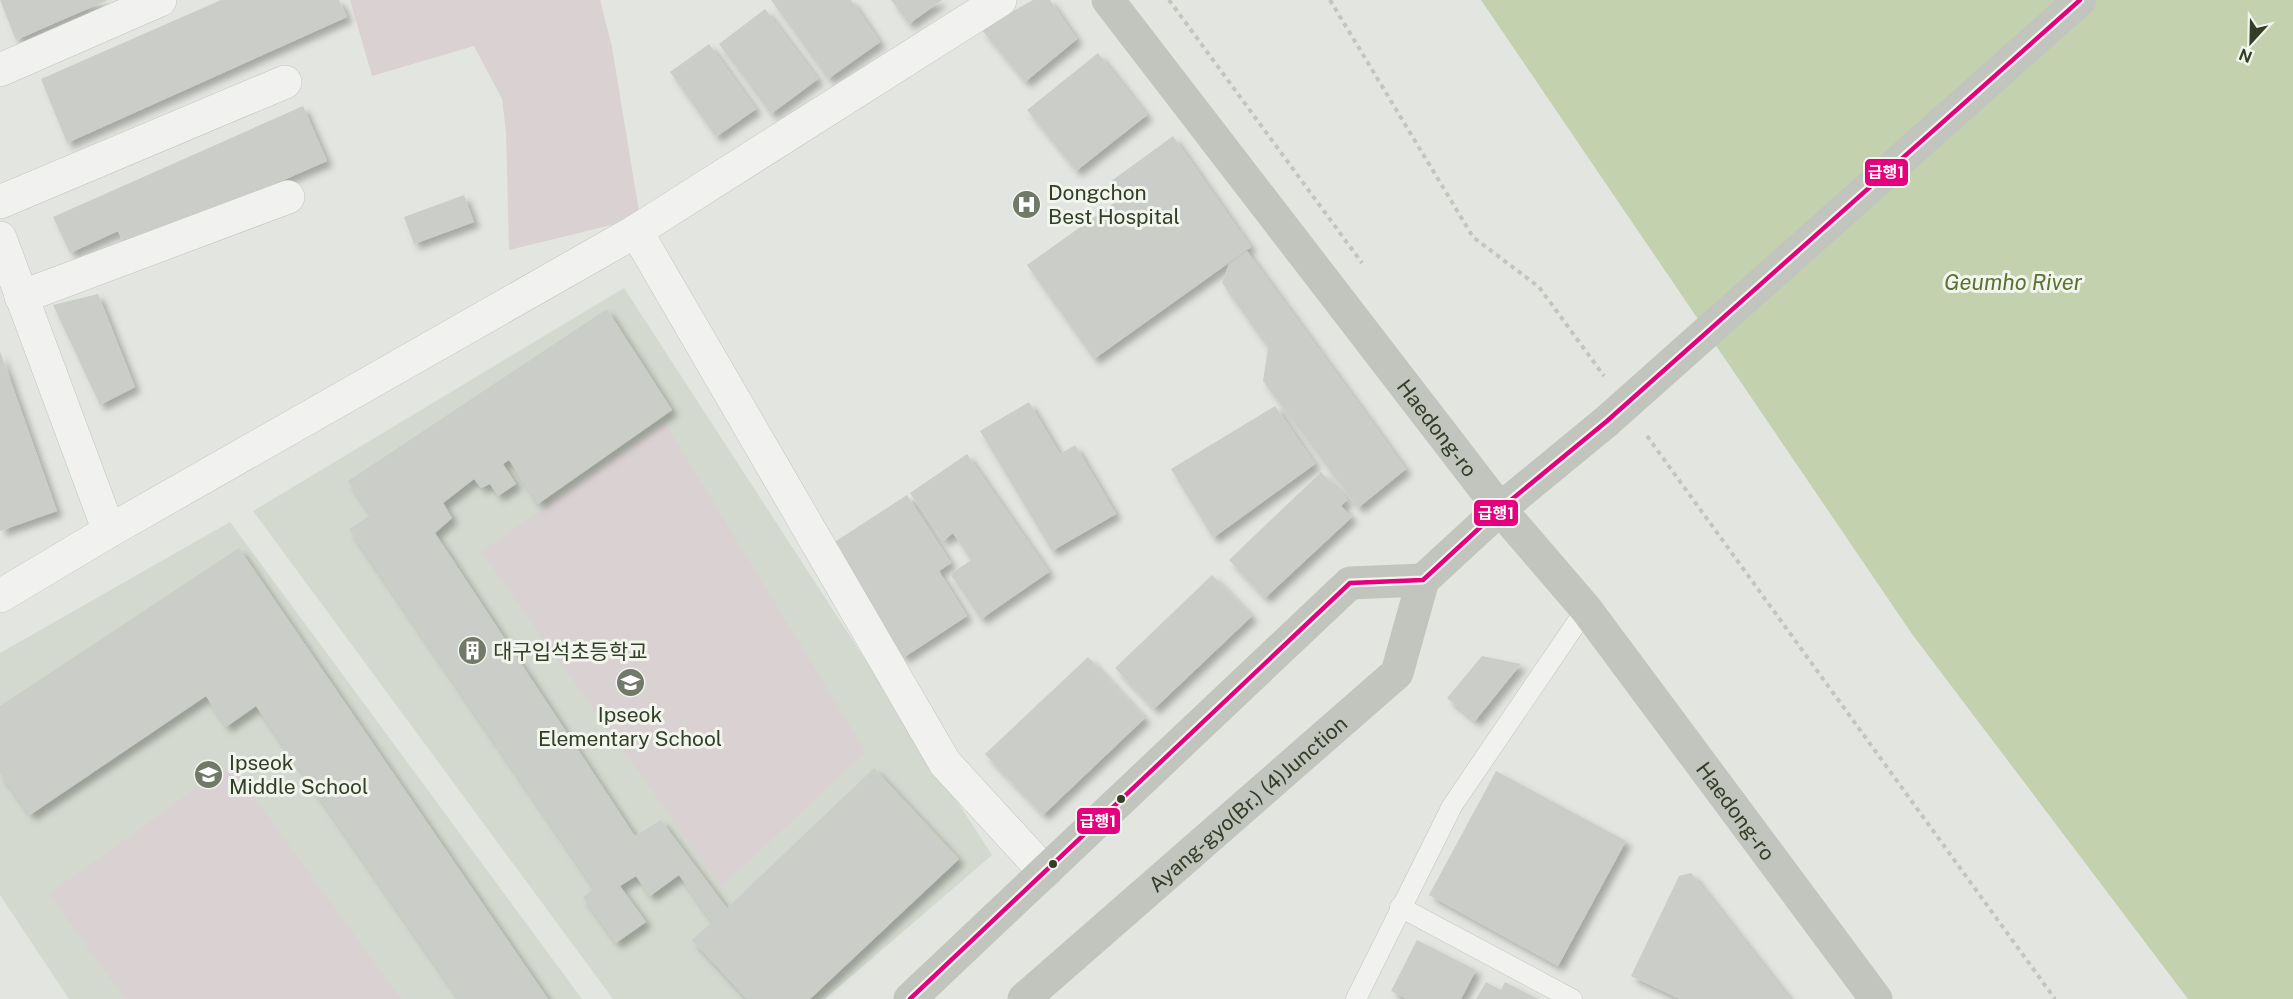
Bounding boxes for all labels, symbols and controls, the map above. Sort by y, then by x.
north arrow [2221,12,2281,72]
text: N [2236,44,2255,67]
line badge: 급행1 [1864,158,1909,187]
text: 급행1 [1868,163,1904,182]
place label: Dongchon Best Hospital [1048,180,1180,229]
hospital icon: Dongchon Best Hospital [1011,188,1043,220]
water label: Geumho River [1944,269,2083,295]
street label: Haedong-ro [1392,374,1483,482]
line badge: 급행1 [1473,499,1519,527]
text: 급행1 [1478,504,1514,523]
building icon: 대구입석초등학교 [456,635,488,667]
place label: 대구입석초등학교 [493,639,648,664]
school or university icon: Ipseok Elementary School [614,667,646,699]
place label: Ipseok Elementary School [538,702,722,751]
street label: Ayang-gyo(Br.) (4)Junction [1143,710,1352,897]
place label: Ipseok Middle School [229,750,368,799]
street label: Haedong-ro [1691,757,1781,865]
school or university icon: Ipseok Middle School [192,758,224,790]
unlabelled marker [1115,793,1127,805]
line badge: 급행1 [1076,807,1121,835]
text: 급행1 [1080,812,1116,831]
unlabelled marker [1047,858,1059,870]

